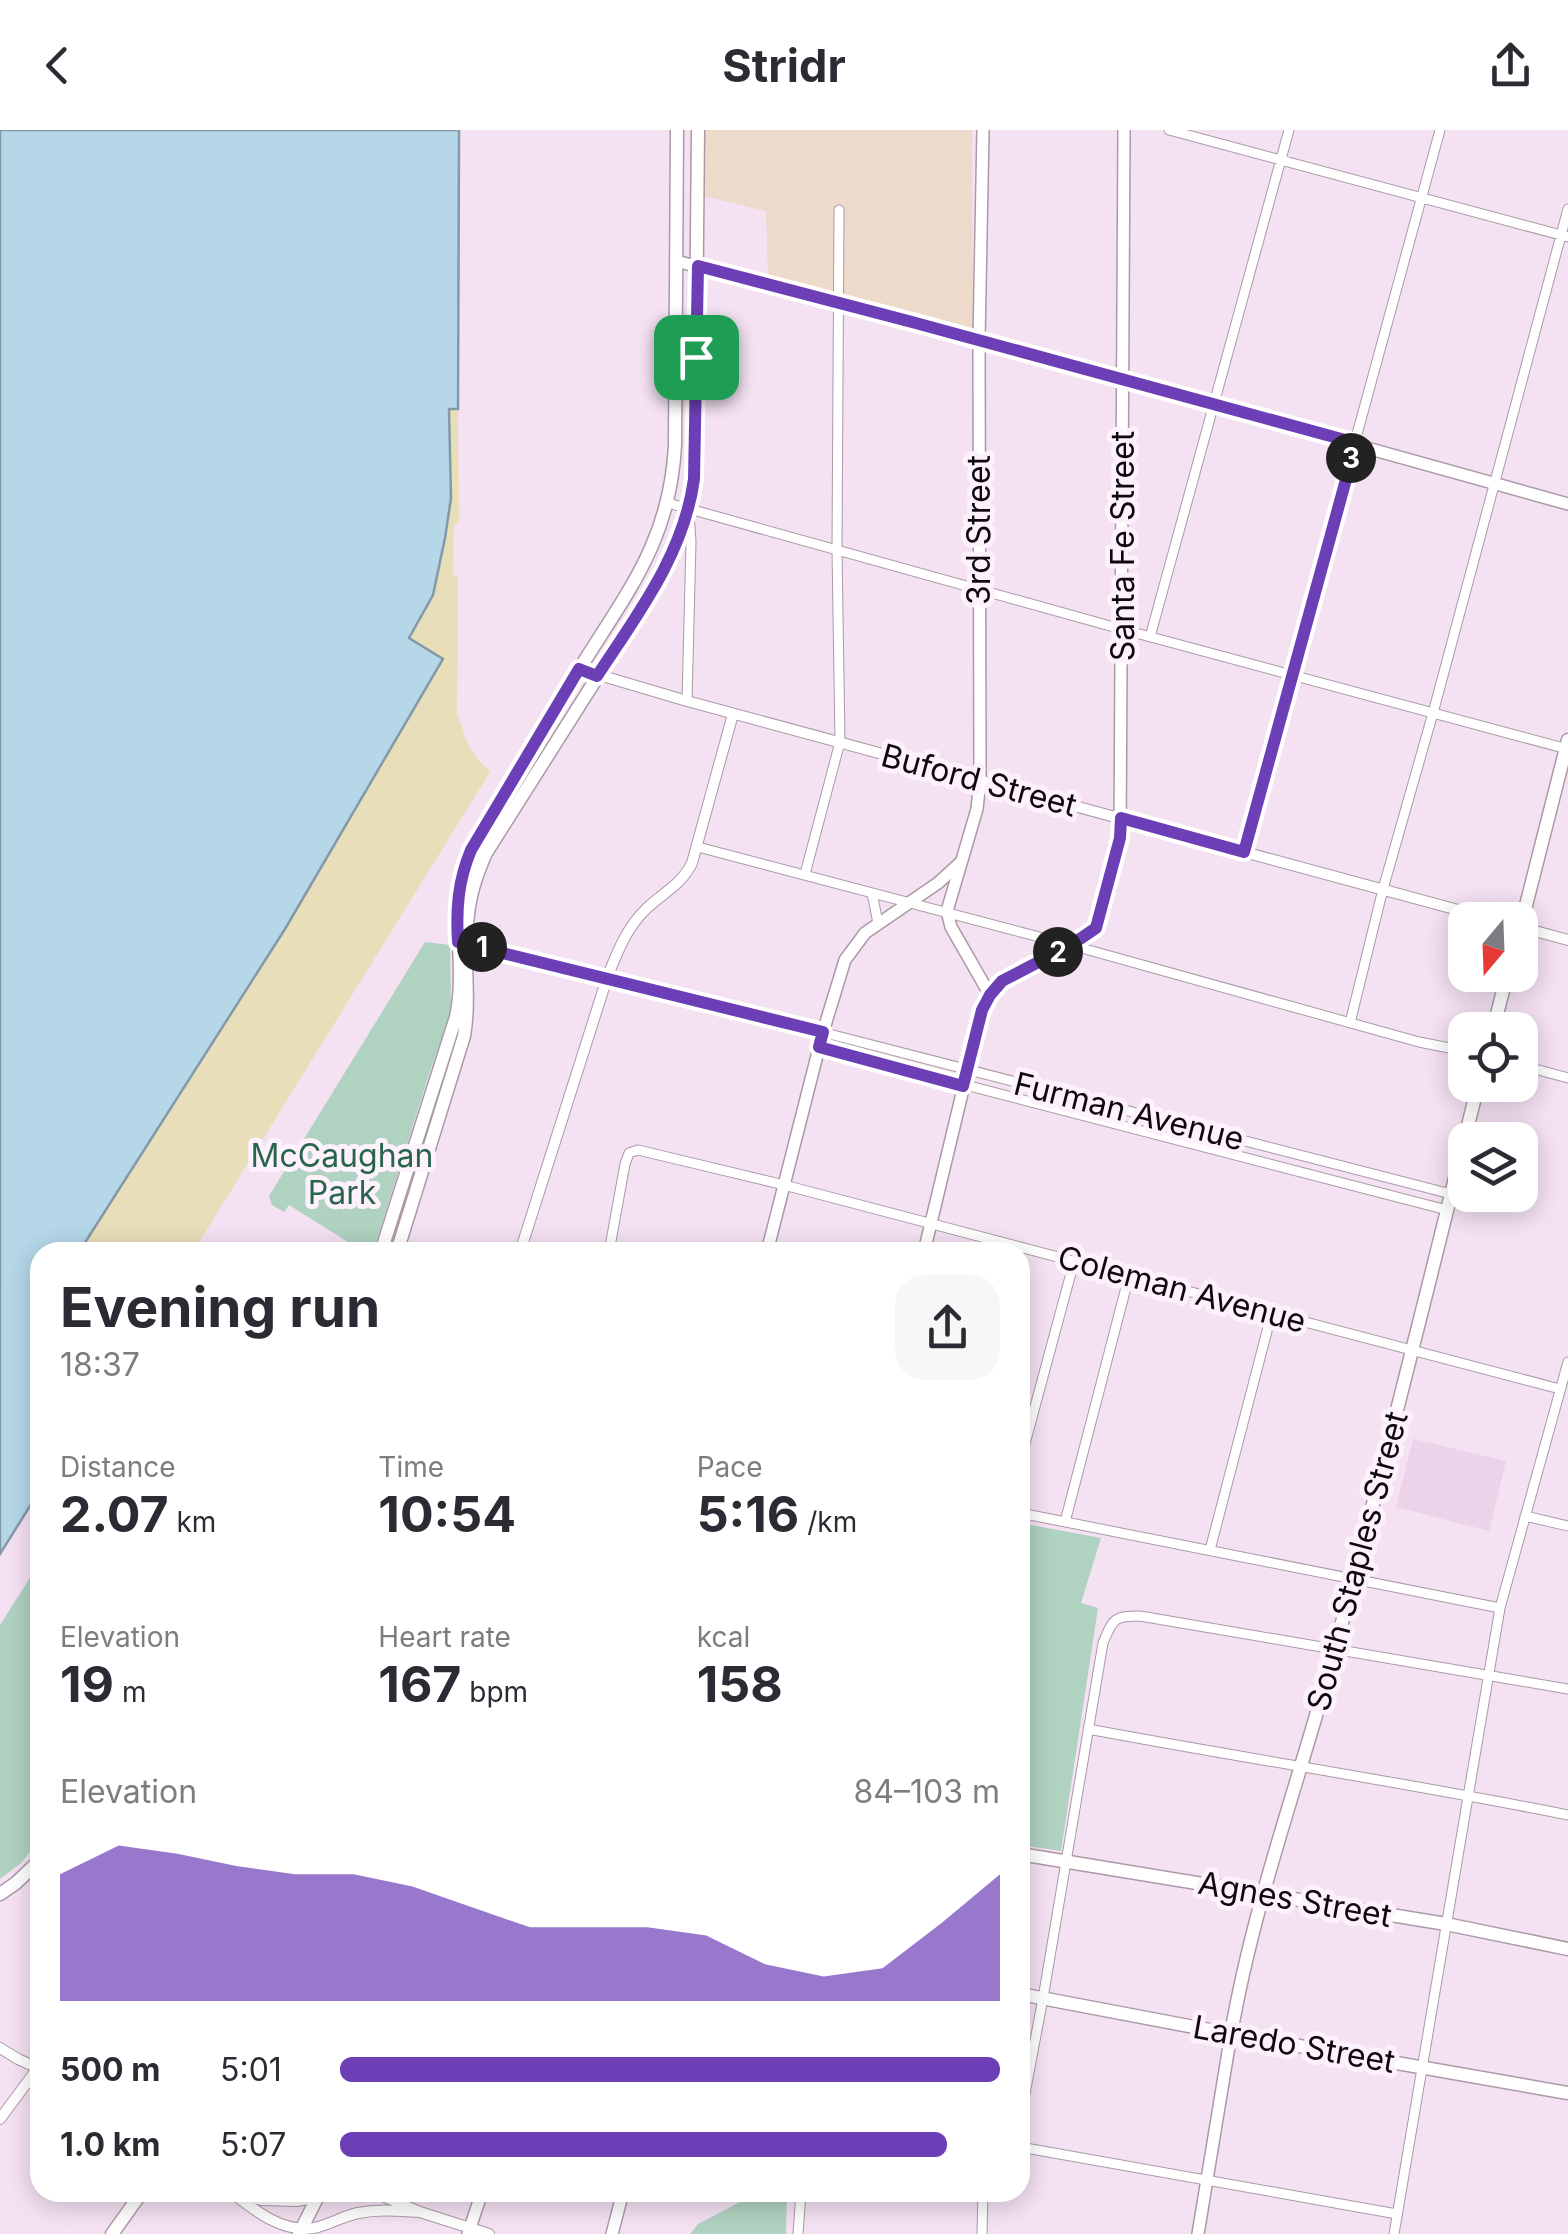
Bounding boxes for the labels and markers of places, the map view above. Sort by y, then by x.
pin [654,315,739,400]
pin: 3 [1326,433,1376,483]
pin: 1 [457,922,507,972]
pin: 2 [1033,927,1083,977]

